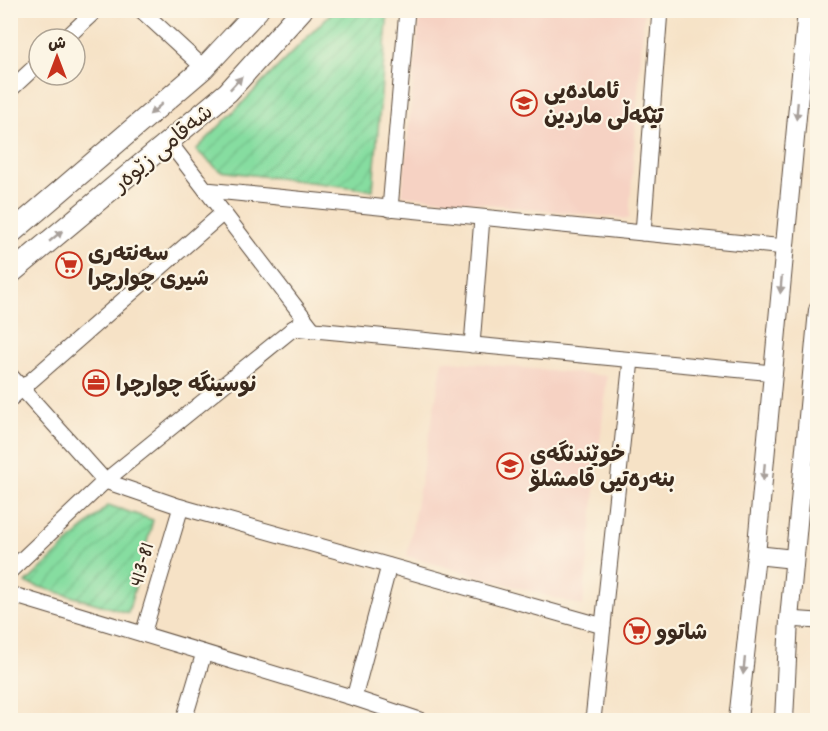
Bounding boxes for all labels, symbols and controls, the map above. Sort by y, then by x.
north arrow [27,27,87,87]
text: ش [48,33,66,56]
one-way arrow [229,75,243,90]
place label: ئامادەیی تێکەڵی ماردین [544,78,664,134]
school or university icon: ئامادەیی تێکەڵی ماردین [509,88,539,118]
street label: شەقامی زێوەر [106,98,221,202]
one-way arrow [793,101,802,120]
one-way arrow [149,102,164,115]
one-way arrow [48,231,63,243]
place label: سەنتەری شیری چوارچرا [88,240,209,296]
supermarket icon: سەنتەری شیری چوارچرا [54,250,84,280]
one-way arrow [776,275,786,294]
office icon: نوسینگە چوارچرا [81,368,111,398]
place label: نوسینگە چوارچرا [116,370,256,402]
place label: خوێندنگەی بنەرەتیی قامشلۆ [528,440,675,497]
school or university icon: خوێندنگەی بنەرەتیی قامشلۆ [495,451,525,481]
one-way arrow [759,463,769,482]
street label: 413-81 [122,539,164,591]
supermarket icon: شاتوو [622,616,652,646]
place label: شاتوو [654,619,707,650]
one-way arrow [739,657,749,676]

